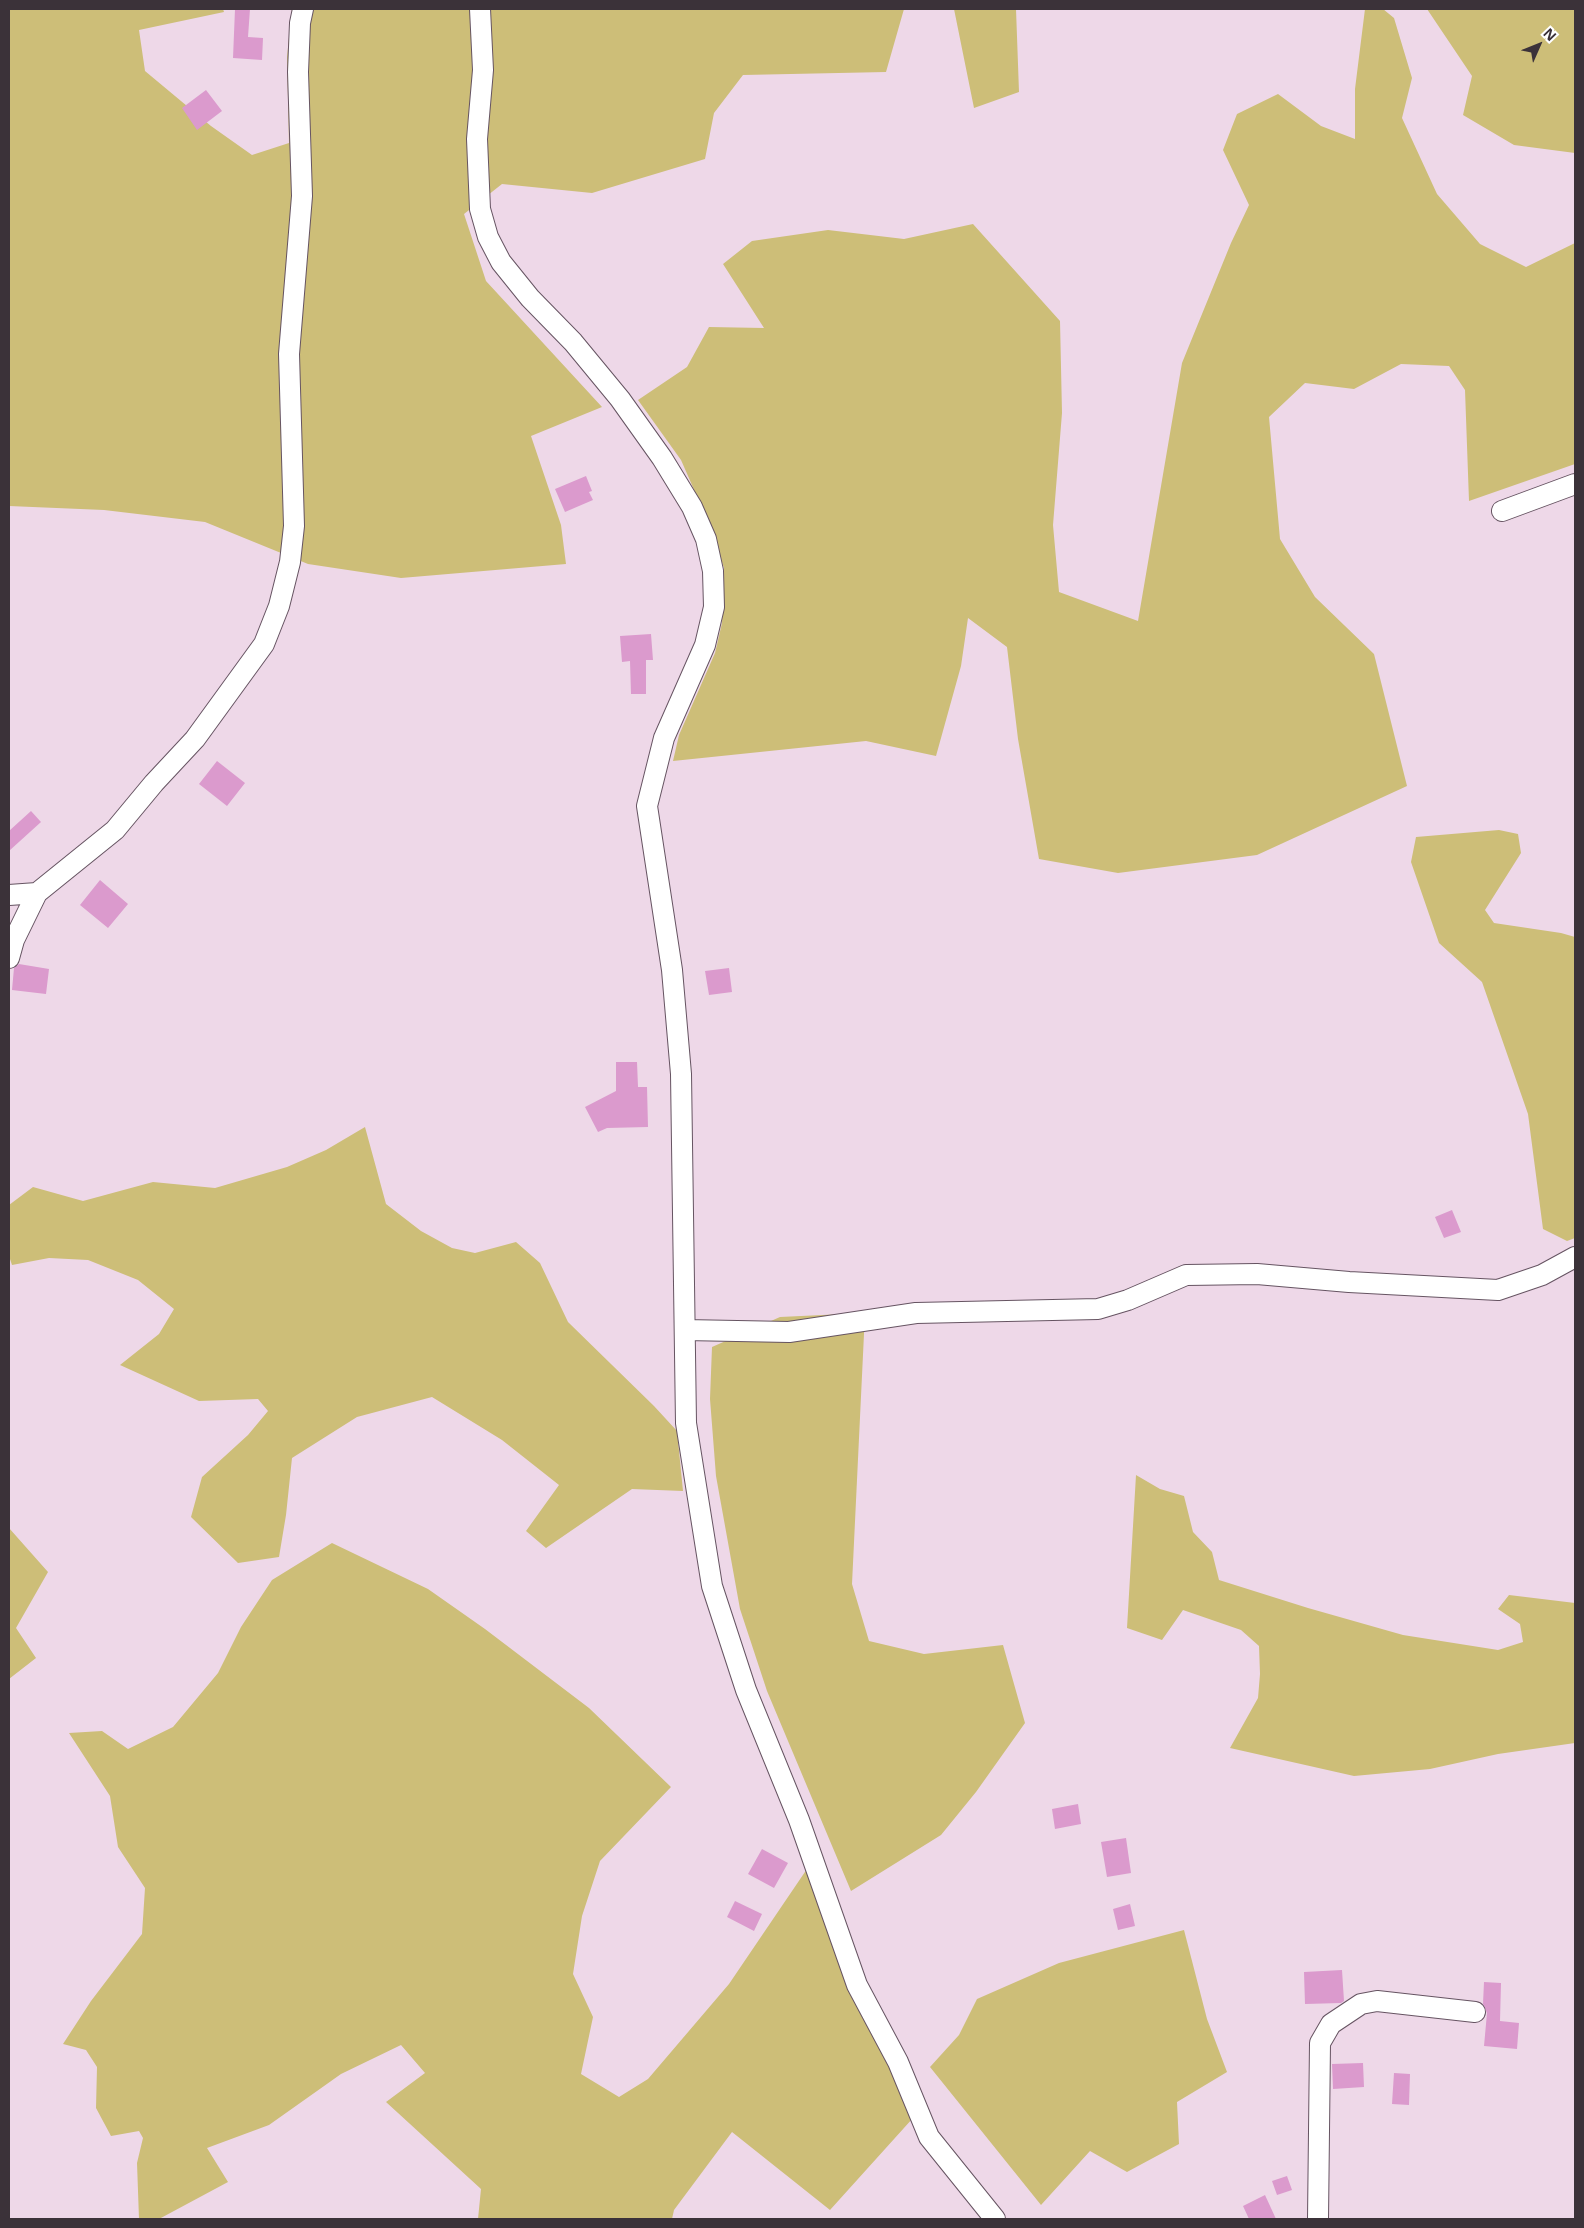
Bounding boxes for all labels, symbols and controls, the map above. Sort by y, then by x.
north arrow [1514,20,1564,70]
text: N [1539,24,1561,45]

